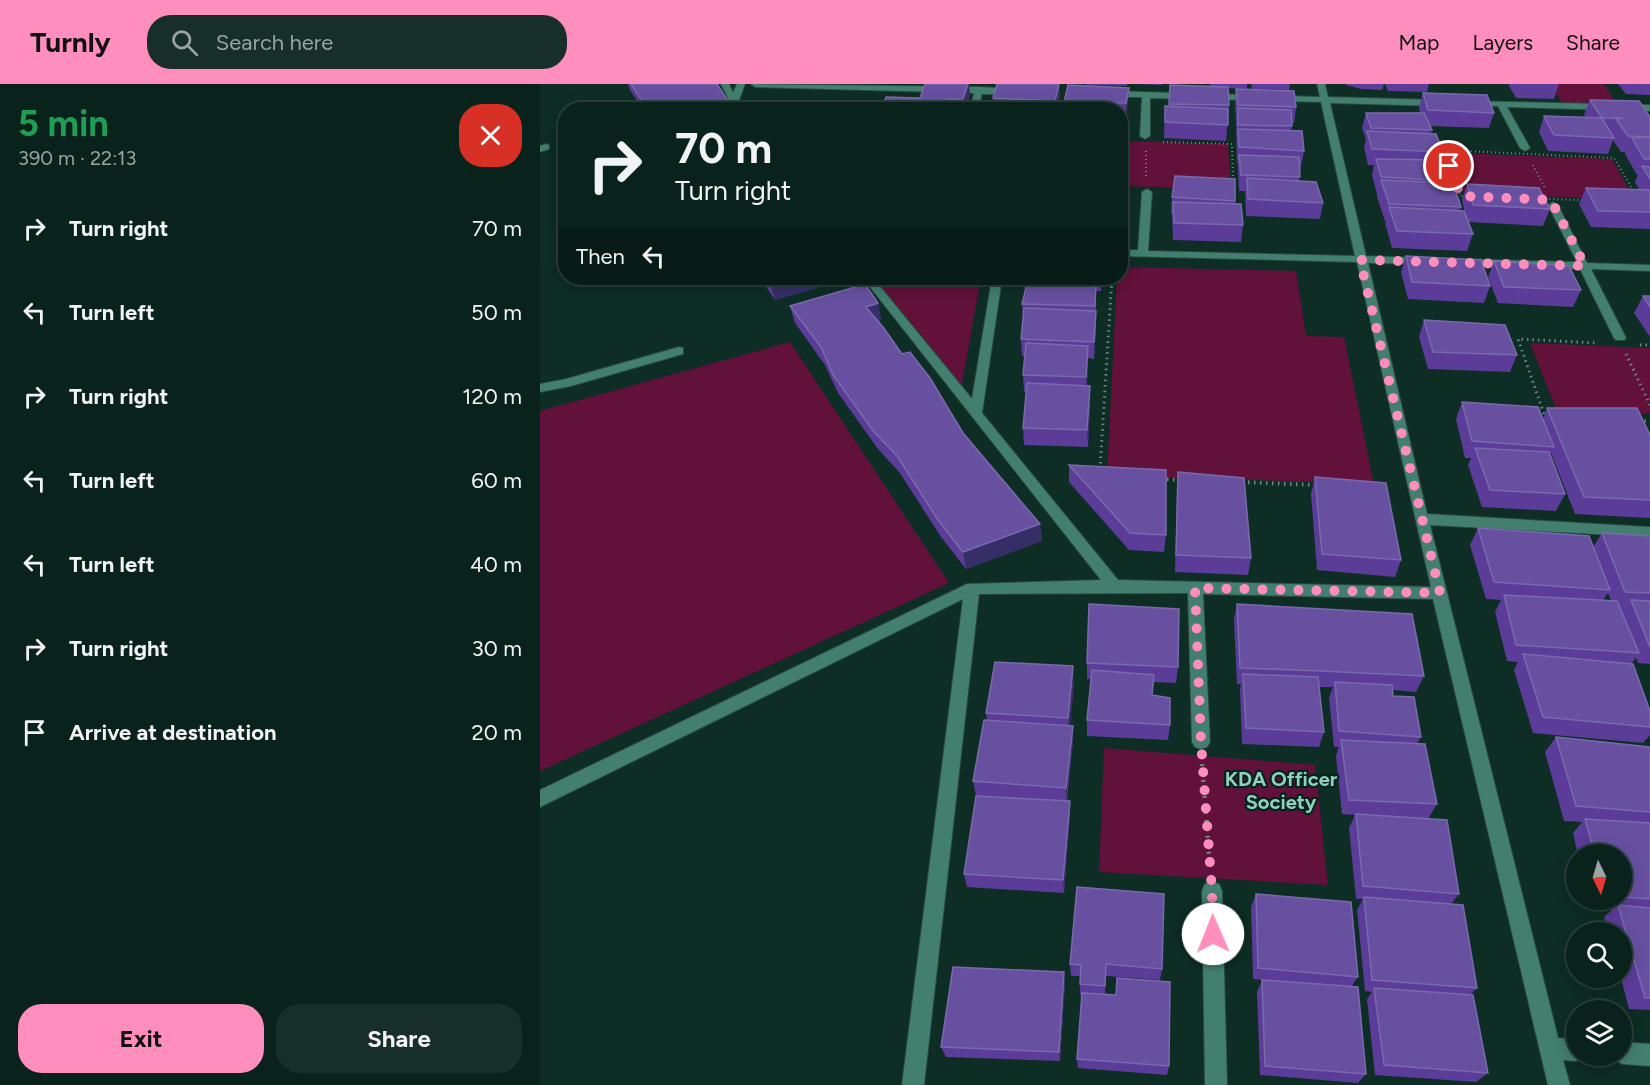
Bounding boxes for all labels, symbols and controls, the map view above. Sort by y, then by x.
search box [147,15,567,69]
text: Turnly [30,25,111,59]
icon: search [168,26,201,59]
text: Search here [216,29,333,56]
text: Map [1399,30,1439,55]
text: Layers [1472,30,1533,55]
text: Share [1566,30,1620,55]
text: 5 min [18,102,109,145]
button: close [459,104,522,167]
text: 70 m [675,123,772,174]
icon: right [576,126,654,204]
pin [1423,140,1474,191]
text: 390 m · 22:13 [18,146,137,170]
icon: arrive [1432,149,1465,182]
text: Turn right [675,174,791,207]
icon: right [18,212,51,245]
text: Turn right [69,215,168,242]
text: 70 m [472,215,522,242]
icon: left [637,240,670,273]
text: Then [576,243,625,270]
icon: left [18,296,51,329]
text: Turn left [69,299,155,326]
text: 50 m [471,299,522,326]
icon: right [18,380,51,413]
text: Turn right [69,383,168,410]
text: 120 m [462,383,522,410]
icon: left [18,464,51,497]
text: Turn left [69,467,155,494]
text: 60 m [471,467,522,494]
icon: left [18,548,51,581]
text: Turn left [69,551,155,578]
text: 40 m [470,551,522,578]
icon: right [18,632,51,665]
text: Turn right [69,635,168,662]
text: 30 m [472,635,522,662]
icon: arrive [18,716,51,749]
text: Arrive at destination [69,719,277,746]
text: 20 m [471,719,522,746]
district label: KDA Officer Society [1225,767,1338,814]
north arrow [1566,844,1632,910]
map controls [1566,844,1632,1066]
position arrow [1181,902,1245,966]
button: search [1566,922,1632,988]
button: layers [1566,1000,1632,1066]
button: Exit [18,1004,264,1073]
button: Share [276,1004,522,1073]

